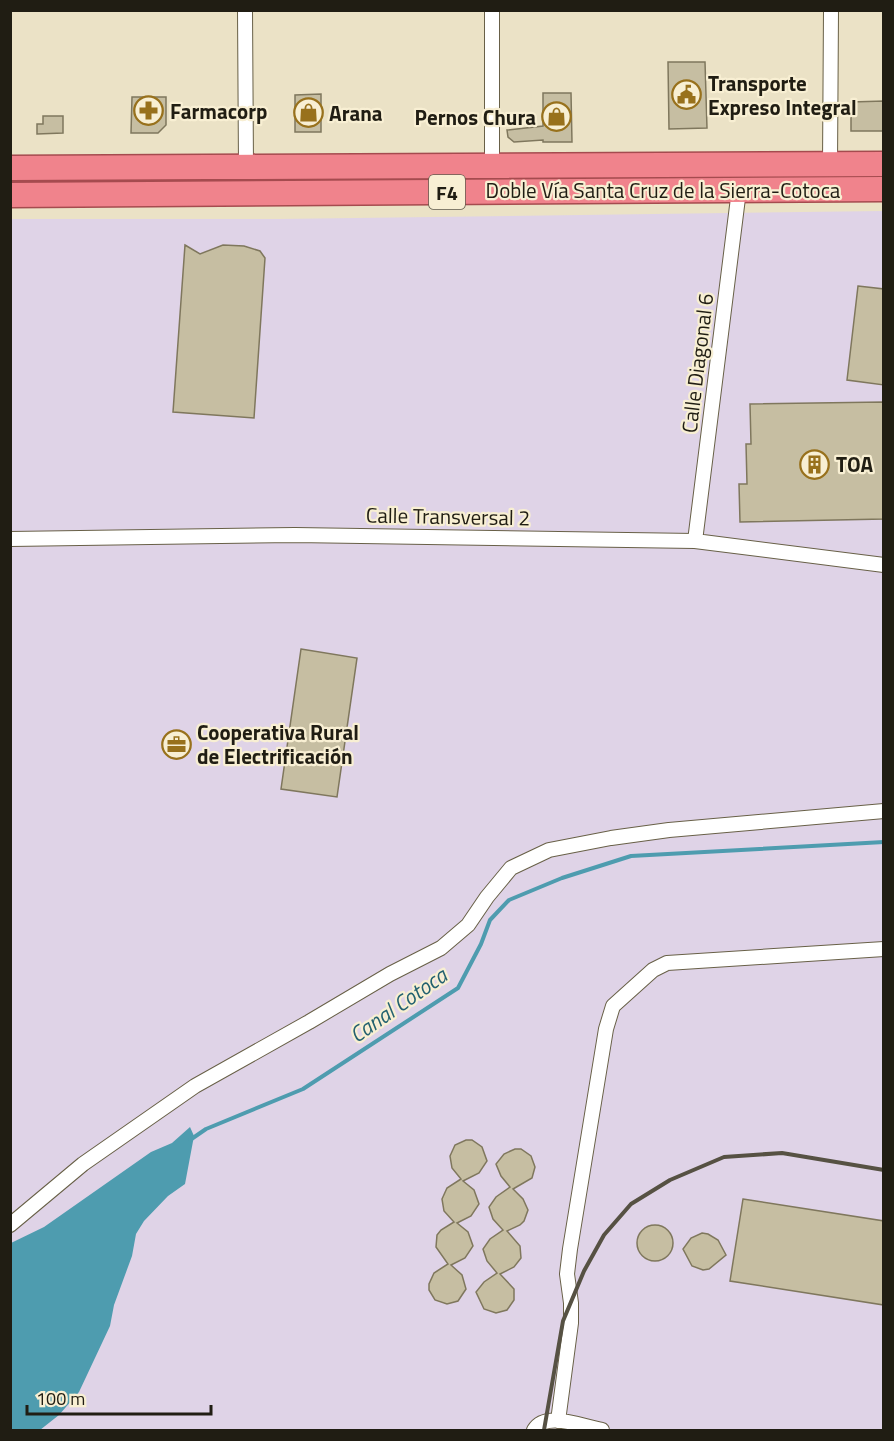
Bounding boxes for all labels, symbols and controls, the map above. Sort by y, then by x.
place label: Transporte Expreso Integral [708,67,857,123]
public building icon: Transporte Expreso Integral [671,79,703,111]
pharmacy icon: Farmacorp [133,95,165,127]
place label: Farmacorp [170,95,267,127]
shop icon: Arana [292,97,324,129]
place label: Arana [329,97,383,129]
place label: Pernos Chura [415,101,536,133]
shop icon: Pernos Chura [541,101,573,133]
street label: Doble Vía Santa Cruz de la Sierra-Cotoca [486,174,841,206]
road number: F4 [429,175,465,209]
street label: Calle Diagonal 6 [673,291,721,435]
building icon: TOA [799,448,831,480]
place label: TOA [836,448,873,480]
street label: Calle Transversal 2 [366,499,530,533]
place label: Cooperativa Rural de Electrificación [197,716,359,772]
office icon: Cooperativa Rural de Electrificación [160,728,192,760]
water label: Canal Cotoca [342,958,456,1051]
scale bar [27,1378,212,1416]
text: 100 m [36,1385,85,1412]

